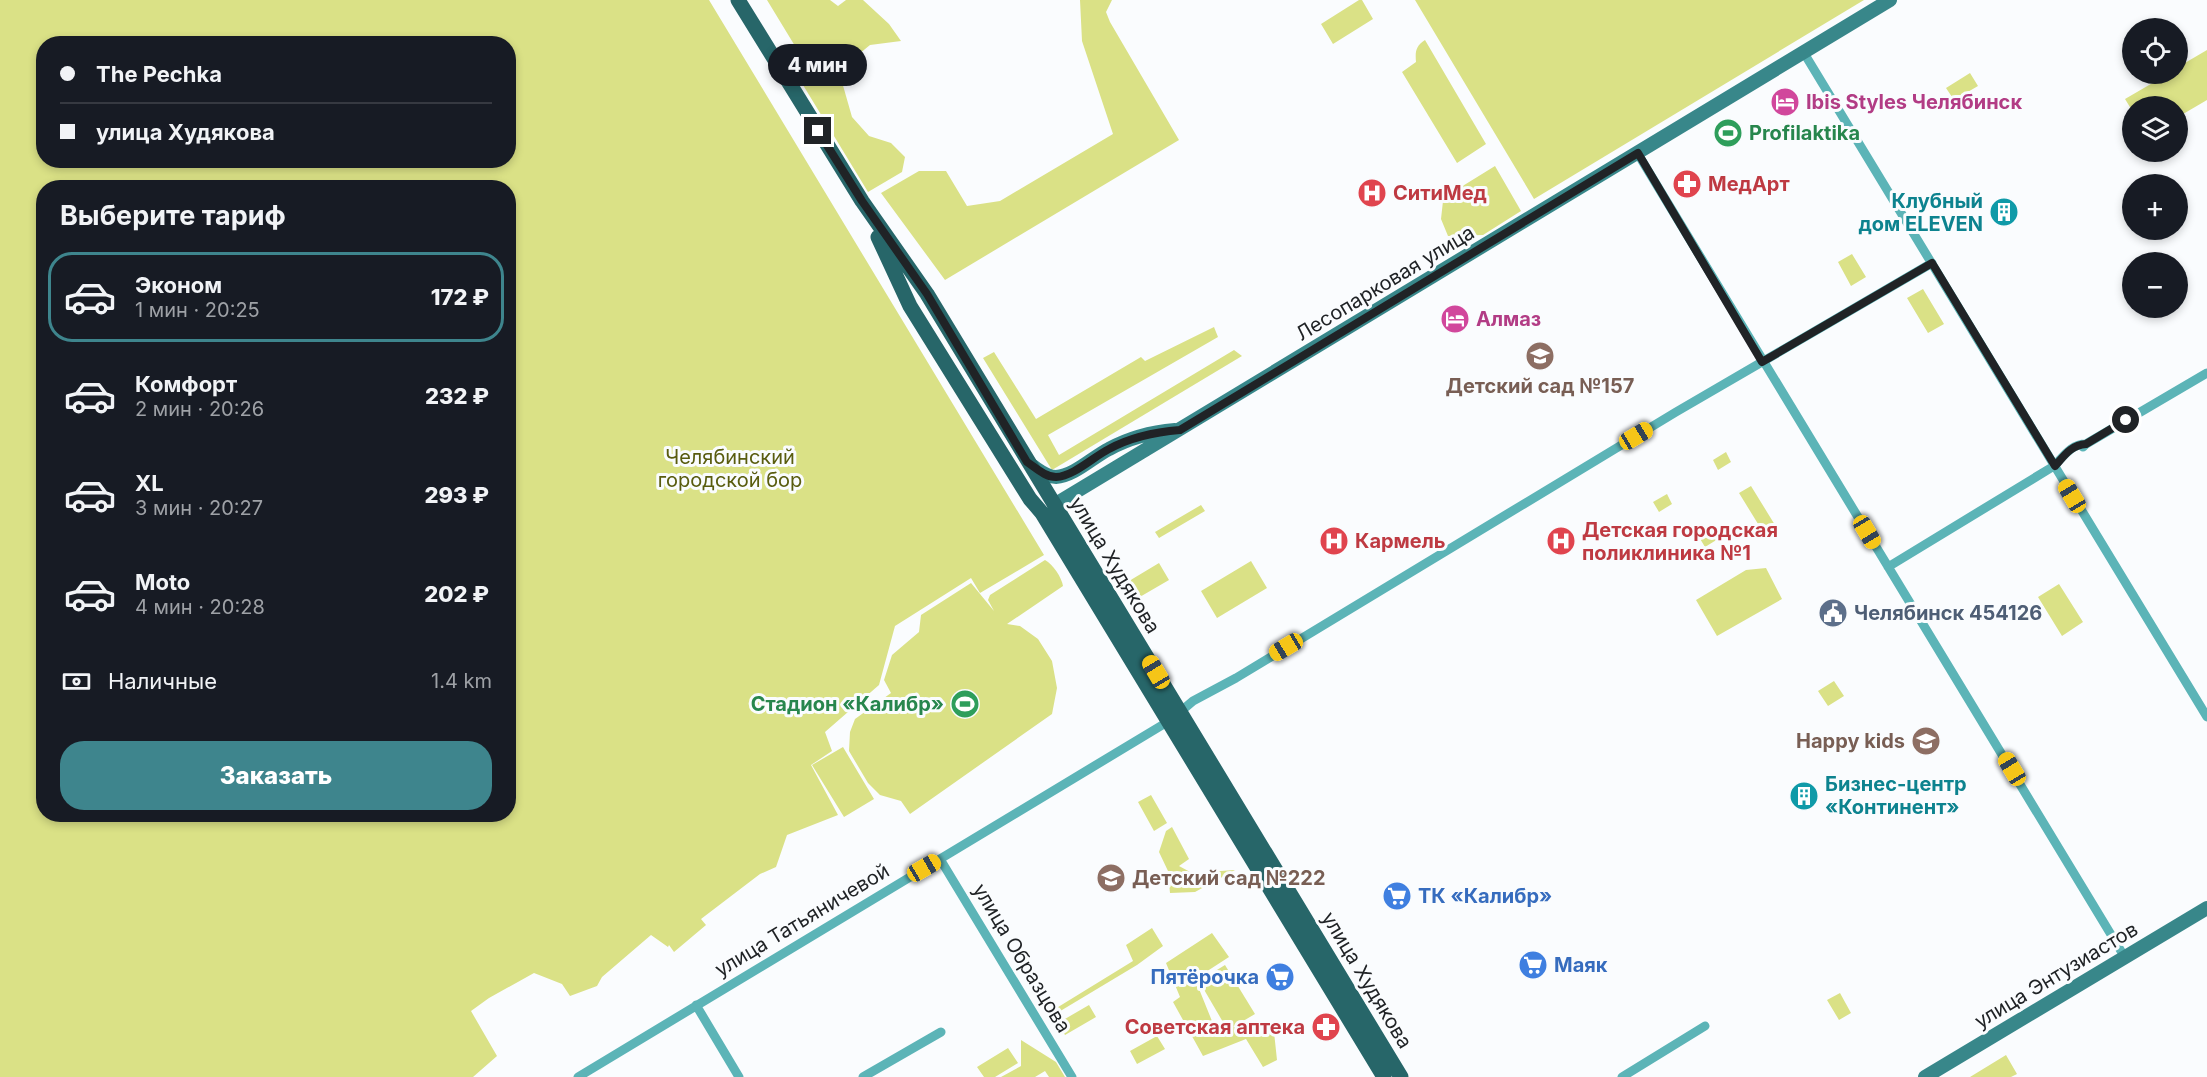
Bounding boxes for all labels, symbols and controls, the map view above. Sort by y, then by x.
map controls [2122,18,2188,318]
button: locate [2122,18,2188,84]
callout: 4 мин [768,44,868,86]
text: 4 мин [787,53,848,77]
text: The Pechka [96,61,222,87]
hotel icon: Ibis Styles Челябинск [1769,86,1801,118]
place label: Ibis Styles Челябинск [1806,90,2022,114]
button: layers [2122,96,2188,162]
route end [804,117,831,144]
sports icon: Profilaktika [1712,117,1744,149]
text: улица Худякова [96,119,275,145]
place label: Profilaktika [1749,121,1860,145]
pharmacy icon: МедАрт [1671,168,1703,200]
place label: МедАрт [1708,172,1790,196]
button: + [2122,174,2188,240]
hospital icon: СитиМед [1356,177,1388,209]
place label: СитиМед [1393,181,1487,205]
place label: Клубный дом ELEVEN [1858,189,1983,236]
building icon: Клубный дом ELEVEN [1988,196,2020,228]
text: Выберите тариф [60,199,286,232]
street label: Лесопарковая улица [1292,220,1478,346]
button: − [2122,252,2188,318]
icon: car [63,270,117,324]
text: Эконом [135,272,222,298]
text: 172 ₽ [431,284,489,310]
text: 1 мин · 20:25 [135,298,260,322]
hotel icon: Алмаз [1439,303,1471,335]
place label: Алмаз [1476,307,1541,331]
school or university icon: Детский сад №157 [1524,340,1556,372]
icon: car [63,369,117,423]
text: Комфорт [135,371,237,397]
place label: Детский сад №157 [1446,374,1634,398]
text: 232 ₽ [425,383,489,409]
text: 2 мин · 20:26 [135,397,264,421]
route start [2112,406,2139,433]
car [1616,419,1656,453]
park label: Челябинский городской бор [658,445,802,492]
icon: car [63,468,117,522]
text: XL [135,470,164,496]
car [2055,476,2089,516]
text: 293 ₽ [424,482,489,508]
street label: улица Худякова [1065,492,1165,638]
text: 3 мин · 20:27 [135,496,263,520]
car [1850,512,1884,552]
place label: Детская городская поликлиника №1 [1582,518,1778,565]
hospital icon: Кармель [1318,525,1350,557]
hospital icon: Детская городская поликлиника №1 [1545,525,1577,557]
place label: Кармель [1355,529,1446,553]
icon: car [63,567,117,621]
text: Moto [135,569,190,595]
text: 202 ₽ [424,581,489,607]
text: 4 мин · 20:28 [135,595,265,619]
public building icon: Челябинск 454126 [1817,597,1849,629]
place label: Челябинск 454126 [1854,601,2042,625]
car [1266,630,1306,664]
car [1139,652,1173,692]
icon: cash [60,665,93,698]
text: Наличные [108,668,217,694]
text: 1.4 km [431,669,492,693]
sports icon: Стадион «Калибр» [949,688,981,720]
place label: Стадион «Калибр» [751,692,944,716]
school or university icon: Happy kids [1910,725,1942,757]
place label: Happy kids [1796,729,1905,753]
button: Заказать [60,741,492,810]
car [1995,749,2029,789]
place label: Бизнес-центр «Континент» [1825,772,1967,819]
building icon: Бизнес-центр «Континент» [1788,780,1820,812]
car [904,851,944,885]
street label: улица Татьяничевой [711,858,893,982]
school or university icon: Детский сад №222 [1095,862,1127,894]
place label: Детский сад №222 [1132,866,1326,890]
street label: улица Образцова [968,879,1076,1037]
supermarket icon: ТК «Калибр» [1381,880,1413,912]
place label: ТК «Калибр» [1418,884,1552,908]
street label: улица Худякова [1317,907,1417,1053]
street label: улица Энтузиастов [1970,917,2142,1033]
supermarket icon: Маяк [1517,949,1549,981]
place label: Маяк [1554,953,1608,977]
supermarket icon: Пятёрочка [1264,961,1296,993]
place label: Пятёрочка [1151,965,1259,989]
pharmacy icon: Советская аптека [1310,1011,1342,1043]
place label: Советская аптека [1125,1015,1305,1039]

